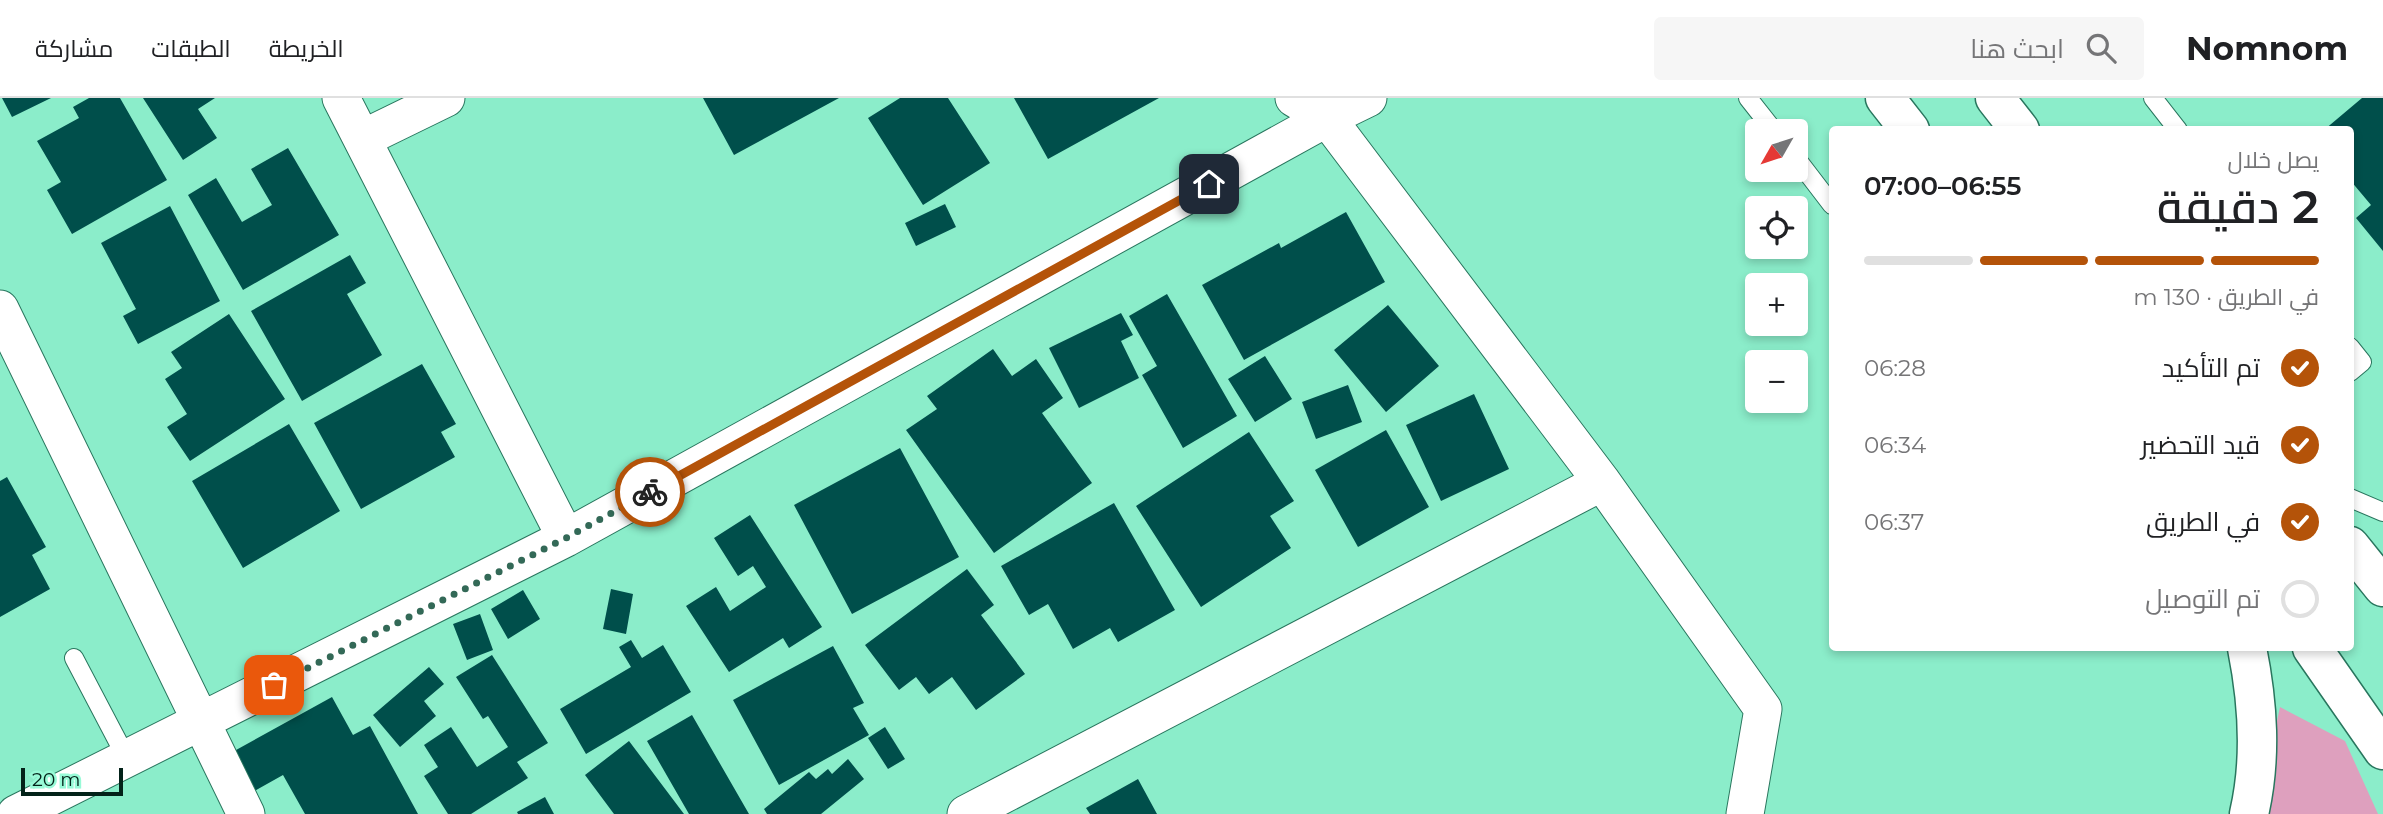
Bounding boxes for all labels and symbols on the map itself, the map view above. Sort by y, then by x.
north arrow [1745,119,1808,182]
pin [1179,154,1239,214]
courier [615,457,685,527]
pin [244,655,304,715]
scale bar [21,765,122,797]

